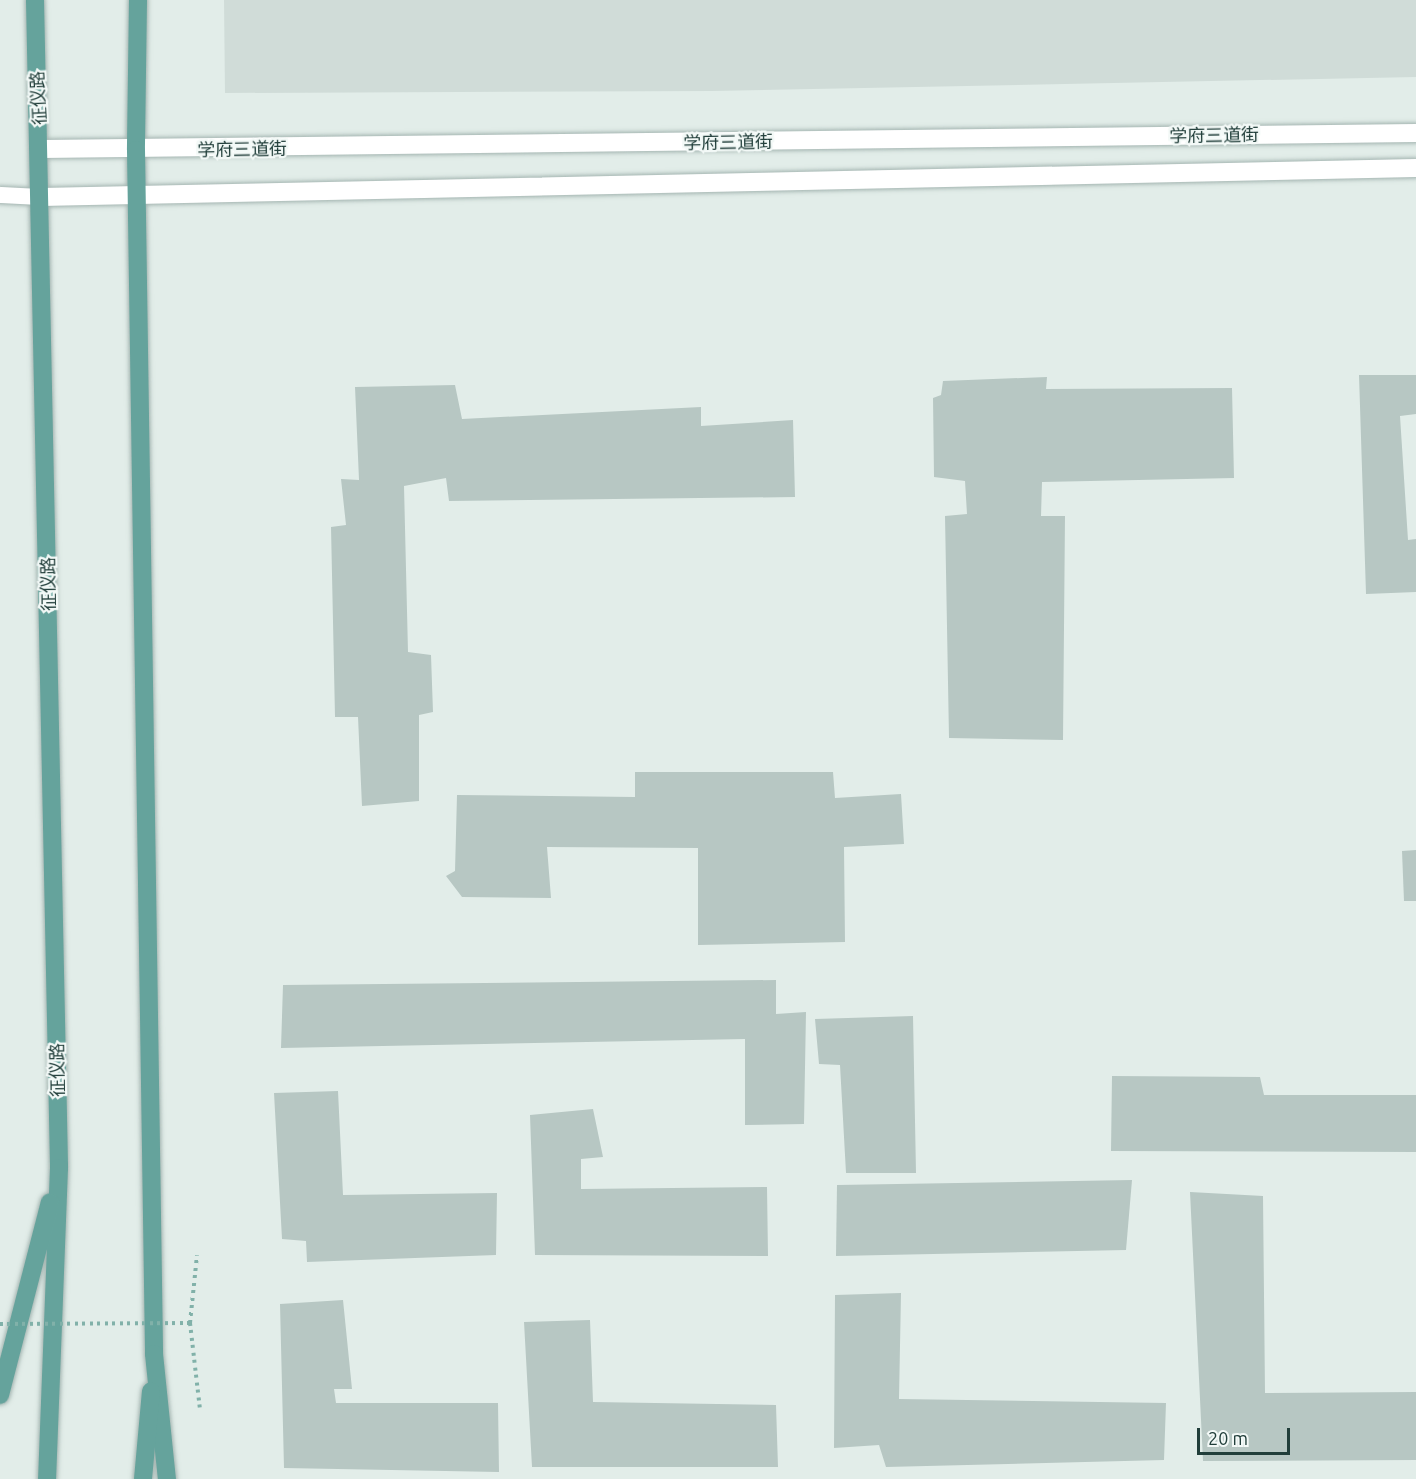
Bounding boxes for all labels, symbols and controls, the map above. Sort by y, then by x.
street label: 征仪路 [26,70,50,126]
street label: 学府三道街 [1169,123,1259,147]
street label: 学府三道街 [683,130,773,154]
street label: 学府三道街 [197,137,287,161]
street label: 征仪路 [37,557,59,611]
street label: 征仪路 [46,1043,68,1097]
scale bar [1200,1416,1293,1454]
text: 20 m [1208,1428,1248,1448]

